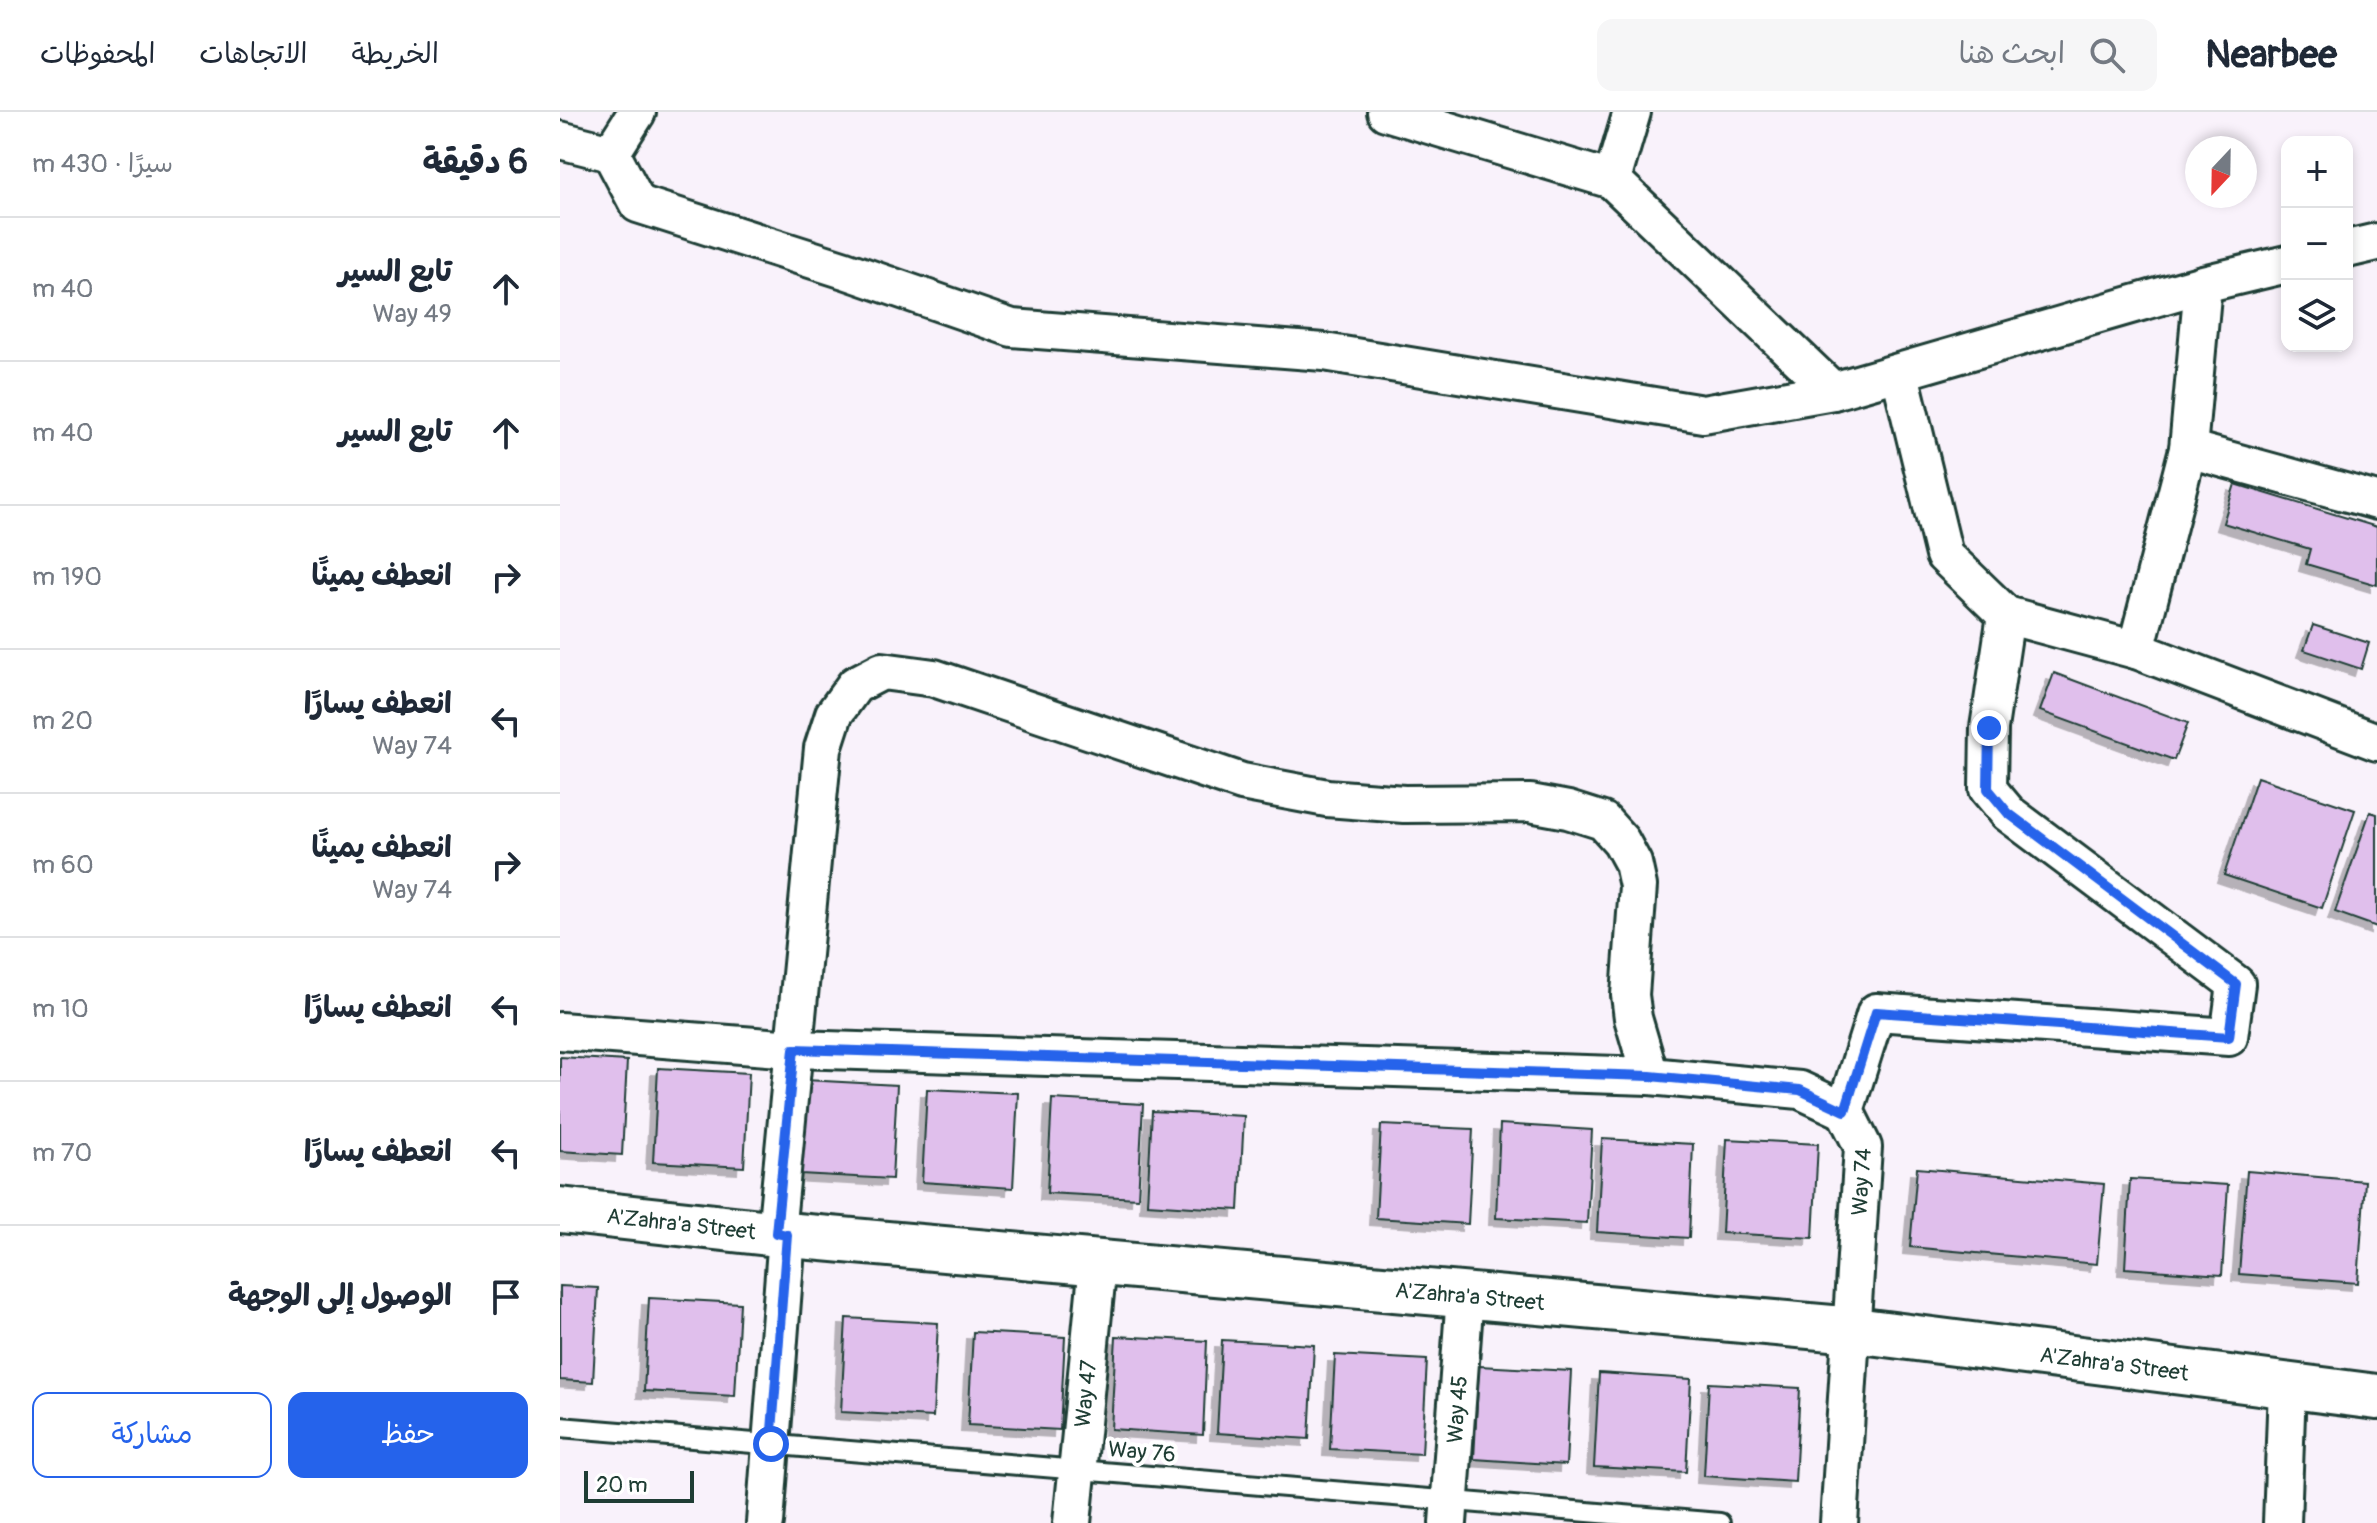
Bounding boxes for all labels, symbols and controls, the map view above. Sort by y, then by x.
search box [1597,19,2157,91]
text: Nearbee [2205,31,2337,79]
icon: search [2085,33,2129,77]
text: ابحث هنا [1958,35,2065,72]
text: المحفوظات [40,37,155,72]
text: الاتجاهات [199,37,307,72]
text: الخريطة [351,37,439,72]
north arrow [2185,136,2257,208]
map controls [2281,136,2353,352]
button: + [2281,136,2353,208]
text: 6 دقيقة [422,141,528,184]
text: سيرًا · 430 m [32,148,173,180]
button: − [2281,208,2353,280]
text: تابع السير [339,253,452,290]
icon: ahead [484,267,528,311]
text: 40 m [32,273,94,305]
button: layers [2281,280,2353,352]
text: Way 49 [372,298,452,330]
icon: ahead [484,411,528,455]
text: تابع السير [339,413,452,450]
text: 40 m [32,417,94,449]
icon: right [484,555,528,599]
text: انعطف يمينًا [312,557,452,594]
text: 190 m [32,561,102,593]
text: انعطف يسارًا [304,685,452,722]
icon: left [484,699,528,743]
text: 20 m [32,705,93,737]
route end [1971,710,2007,746]
text: Way 74 [372,730,452,762]
text: انعطف يمينًا [312,829,452,866]
icon: right [484,843,528,887]
text: 60 m [32,849,94,881]
text: Way 74 [372,874,452,906]
icon: left [484,987,528,1031]
text: انعطف يسارًا [304,989,452,1026]
text: 10 m [32,993,89,1025]
icon: left [484,1131,528,1175]
text: انعطف يسارًا [304,1133,452,1170]
text: 70 m [32,1137,92,1169]
street label: Way 74 [1846,1147,1878,1216]
street label: A'Zahra'a Street [605,1202,757,1246]
icon: arrive [484,1275,528,1319]
street label: A'Zahra'a Street [1394,1276,1546,1317]
text: الوصول إلى الوجهة [228,1277,452,1314]
street label: A'Zahra'a Street [2038,1341,2190,1388]
street label: Way 47 [1069,1358,1103,1429]
street label: Way 45 [1441,1374,1474,1444]
button: مشاركة [32,1392,272,1478]
button: حفظ [288,1392,528,1478]
route start [753,1426,789,1462]
street label: Way 76 [1107,1435,1177,1469]
scale bar [584,1467,694,1503]
text: 20 m [596,1471,648,1499]

